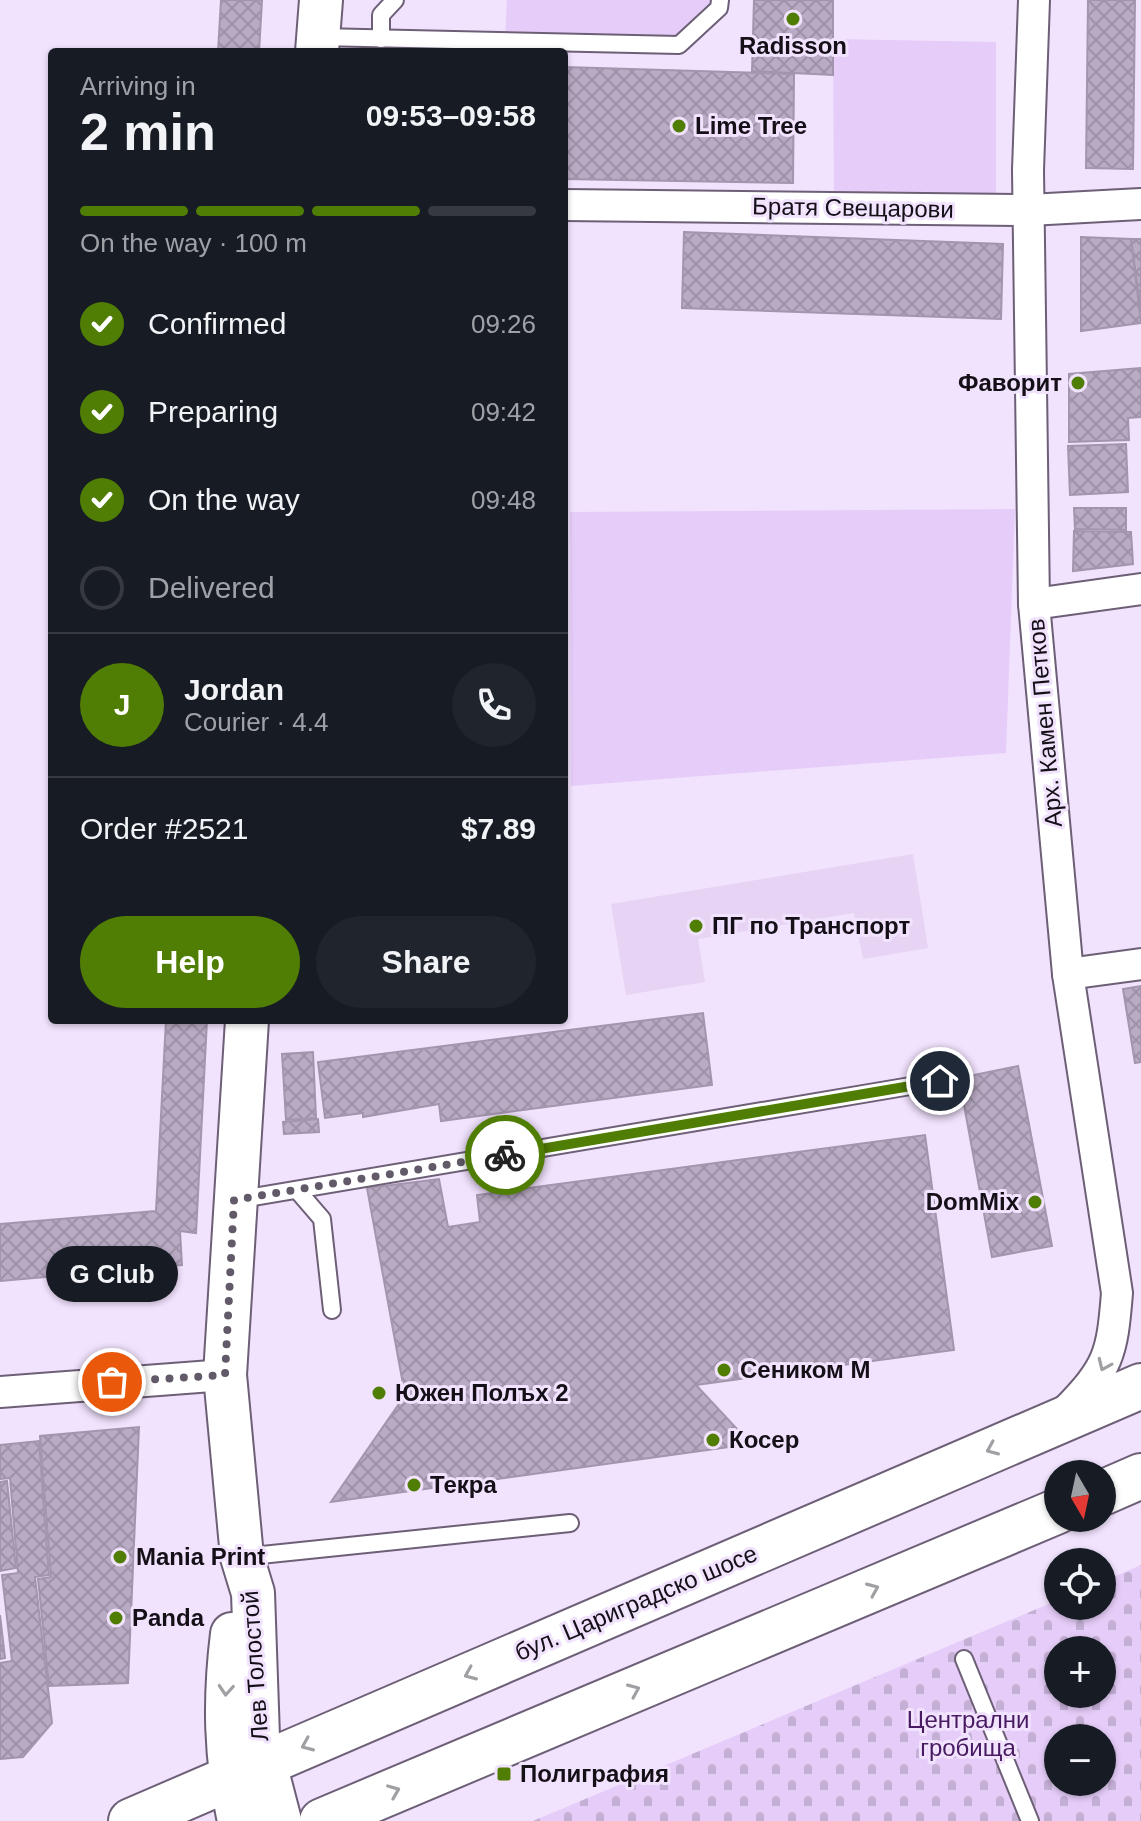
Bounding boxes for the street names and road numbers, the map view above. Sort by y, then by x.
street label: Братя Свещарови [752,192,954,223]
street label: Арх. Камен Петков [1022,618,1067,828]
street label: бул. Цариградско шосе [511,1539,761,1666]
street label: Лев Толостой [236,1590,273,1742]

